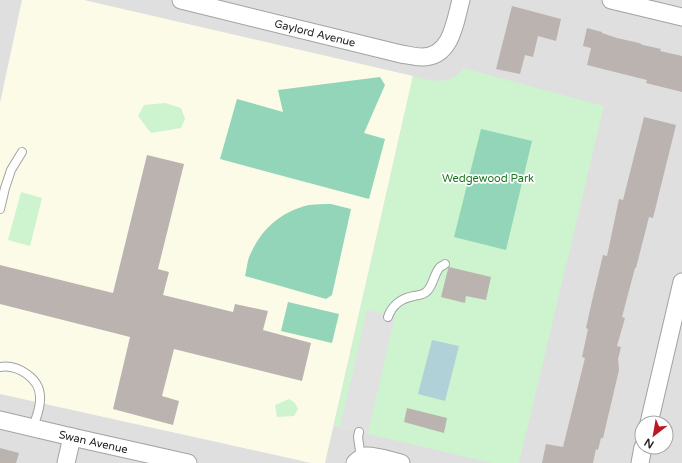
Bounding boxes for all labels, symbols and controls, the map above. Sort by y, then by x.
street label: Gaylord Avenue [273,17,357,50]
park label: Wedgewood Park [442,172,534,185]
north arrow [634,415,674,455]
street label: Swan Avenue [58,428,129,456]
text: N [642,435,656,451]

